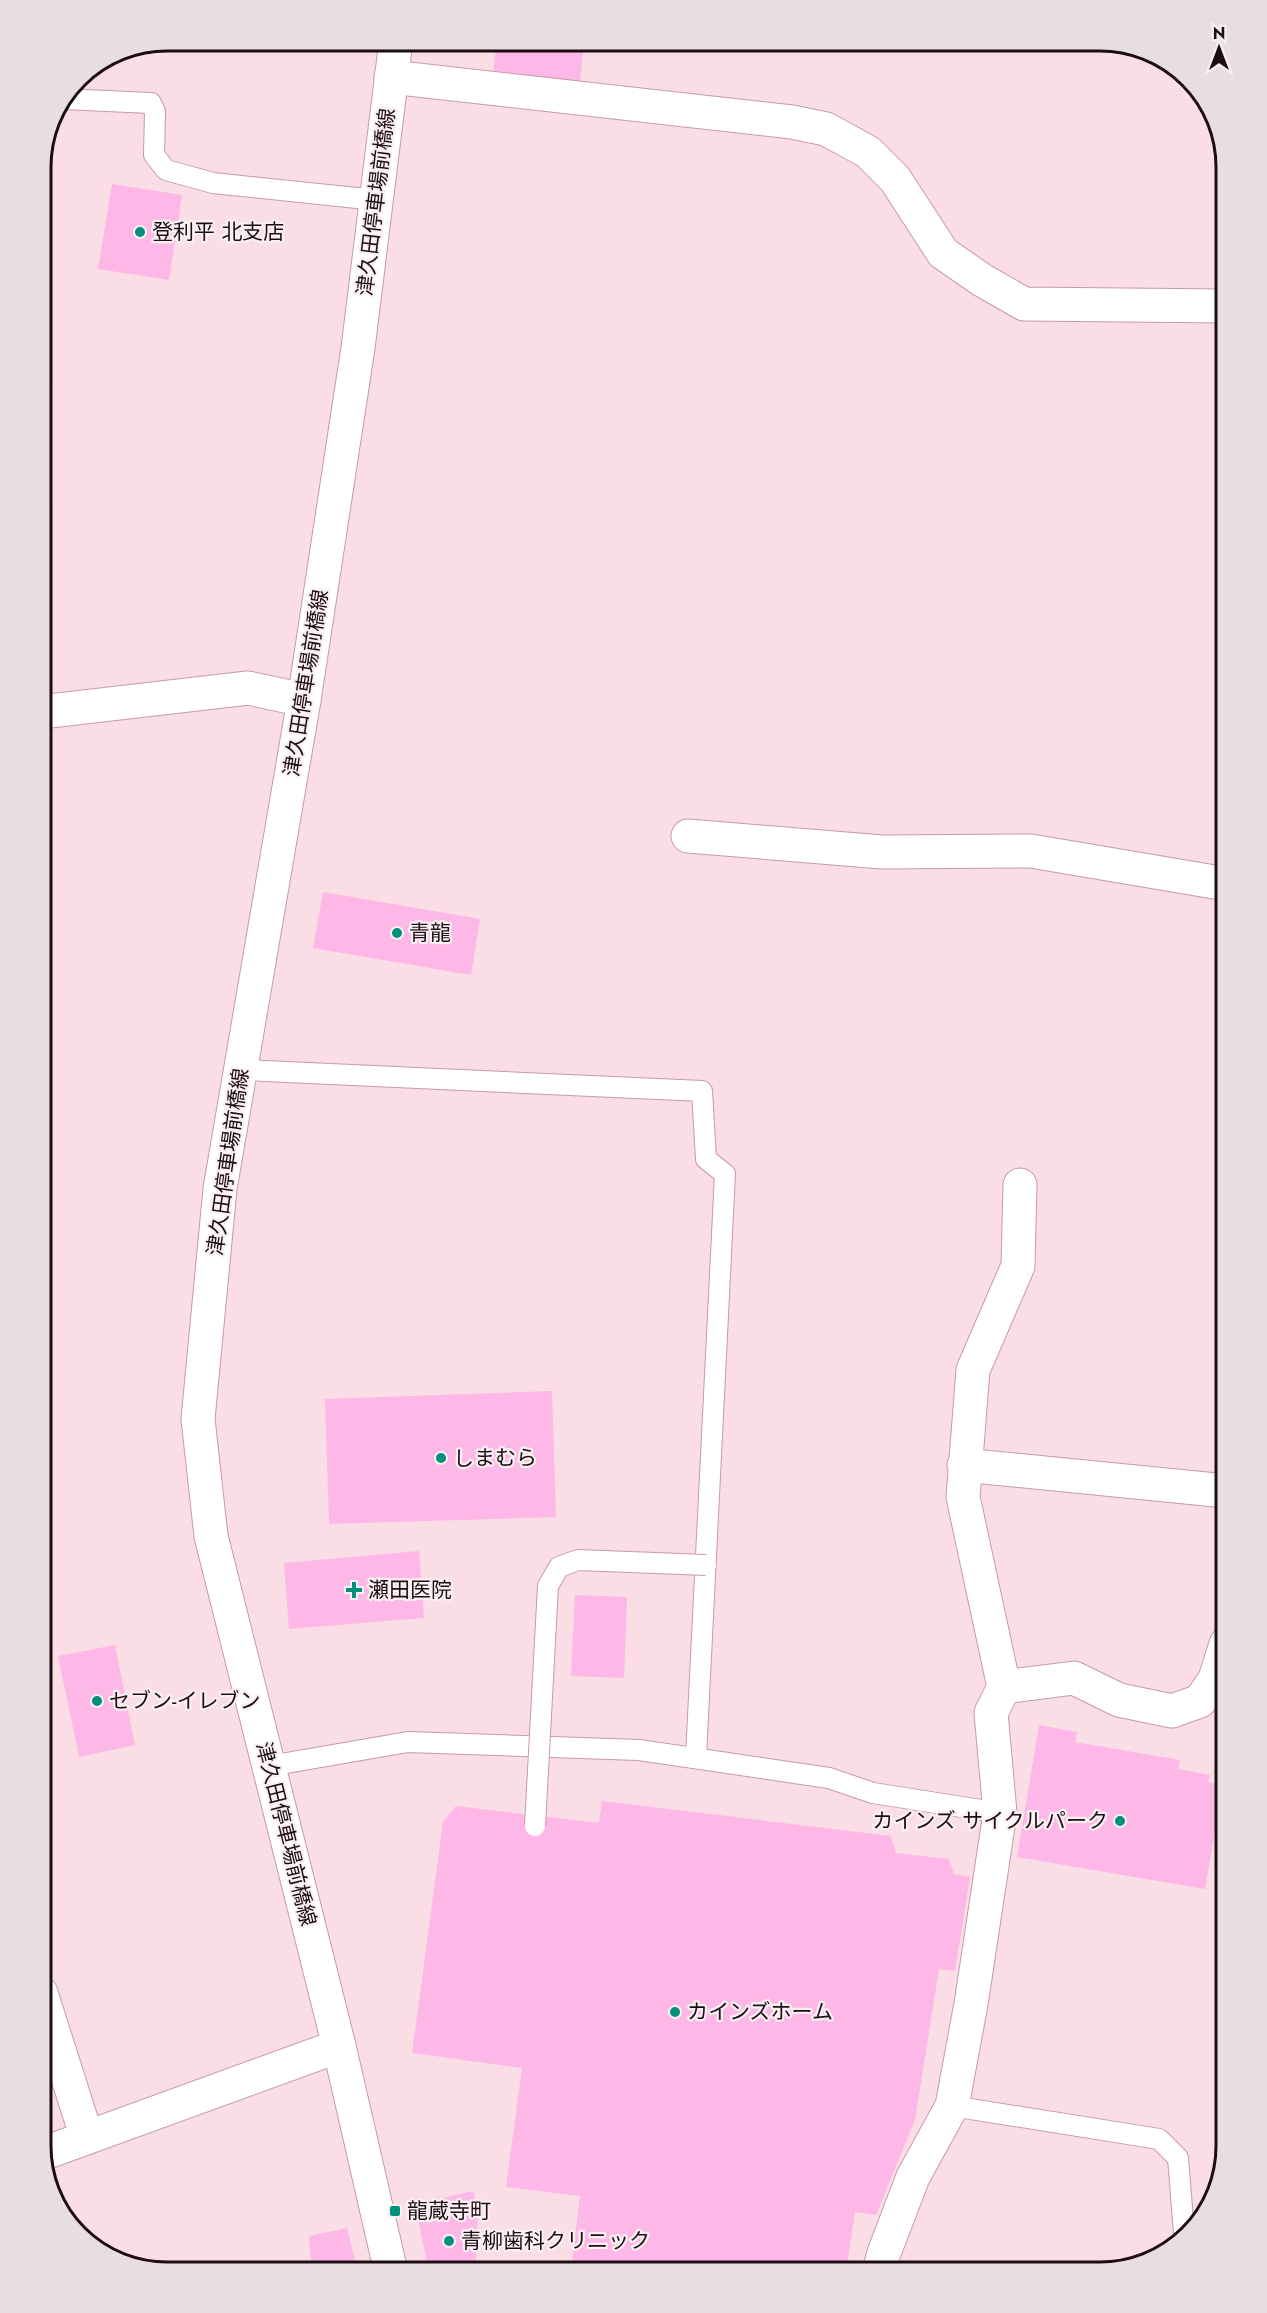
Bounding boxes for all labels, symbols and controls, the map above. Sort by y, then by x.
north arrow [1189,18,1249,78]
text: N [1213,22,1225,45]
street label: 津久田停車場前橋線 [350,106,402,298]
place label: 登利平 北支店 [152,217,284,247]
marker: 登利平 北支店 [133,225,147,239]
street label: 津久田停車場前橋線 [276,587,336,779]
place label: 青龍 [409,918,451,948]
marker: 青龍 [390,926,404,940]
street label: 津久田停車場前橋線 [200,1066,256,1258]
place label: しまむら [453,1443,537,1473]
marker: しまむら [434,1451,448,1465]
place label: 瀬田医院 [368,1575,452,1605]
marker: 瀬田医院 [345,1581,363,1599]
place label: セブン-イレブン [109,1686,260,1716]
marker: セブン-イレブン [90,1694,104,1708]
street label: 津久田停車場前橋線 [249,1739,323,1929]
place label: カインズ サイクルパーク [872,1806,1108,1836]
marker: カインズ サイクルパーク [1113,1814,1127,1828]
place label: カインズホーム [687,1997,833,2027]
marker: カインズホーム [668,2005,682,2019]
place label: 龍蔵寺町 [407,2196,491,2226]
marker: 龍蔵寺町 [388,2204,402,2218]
place label: 青柳歯科クリニック [461,2226,650,2256]
marker: 青柳歯科クリニック [442,2234,456,2248]

